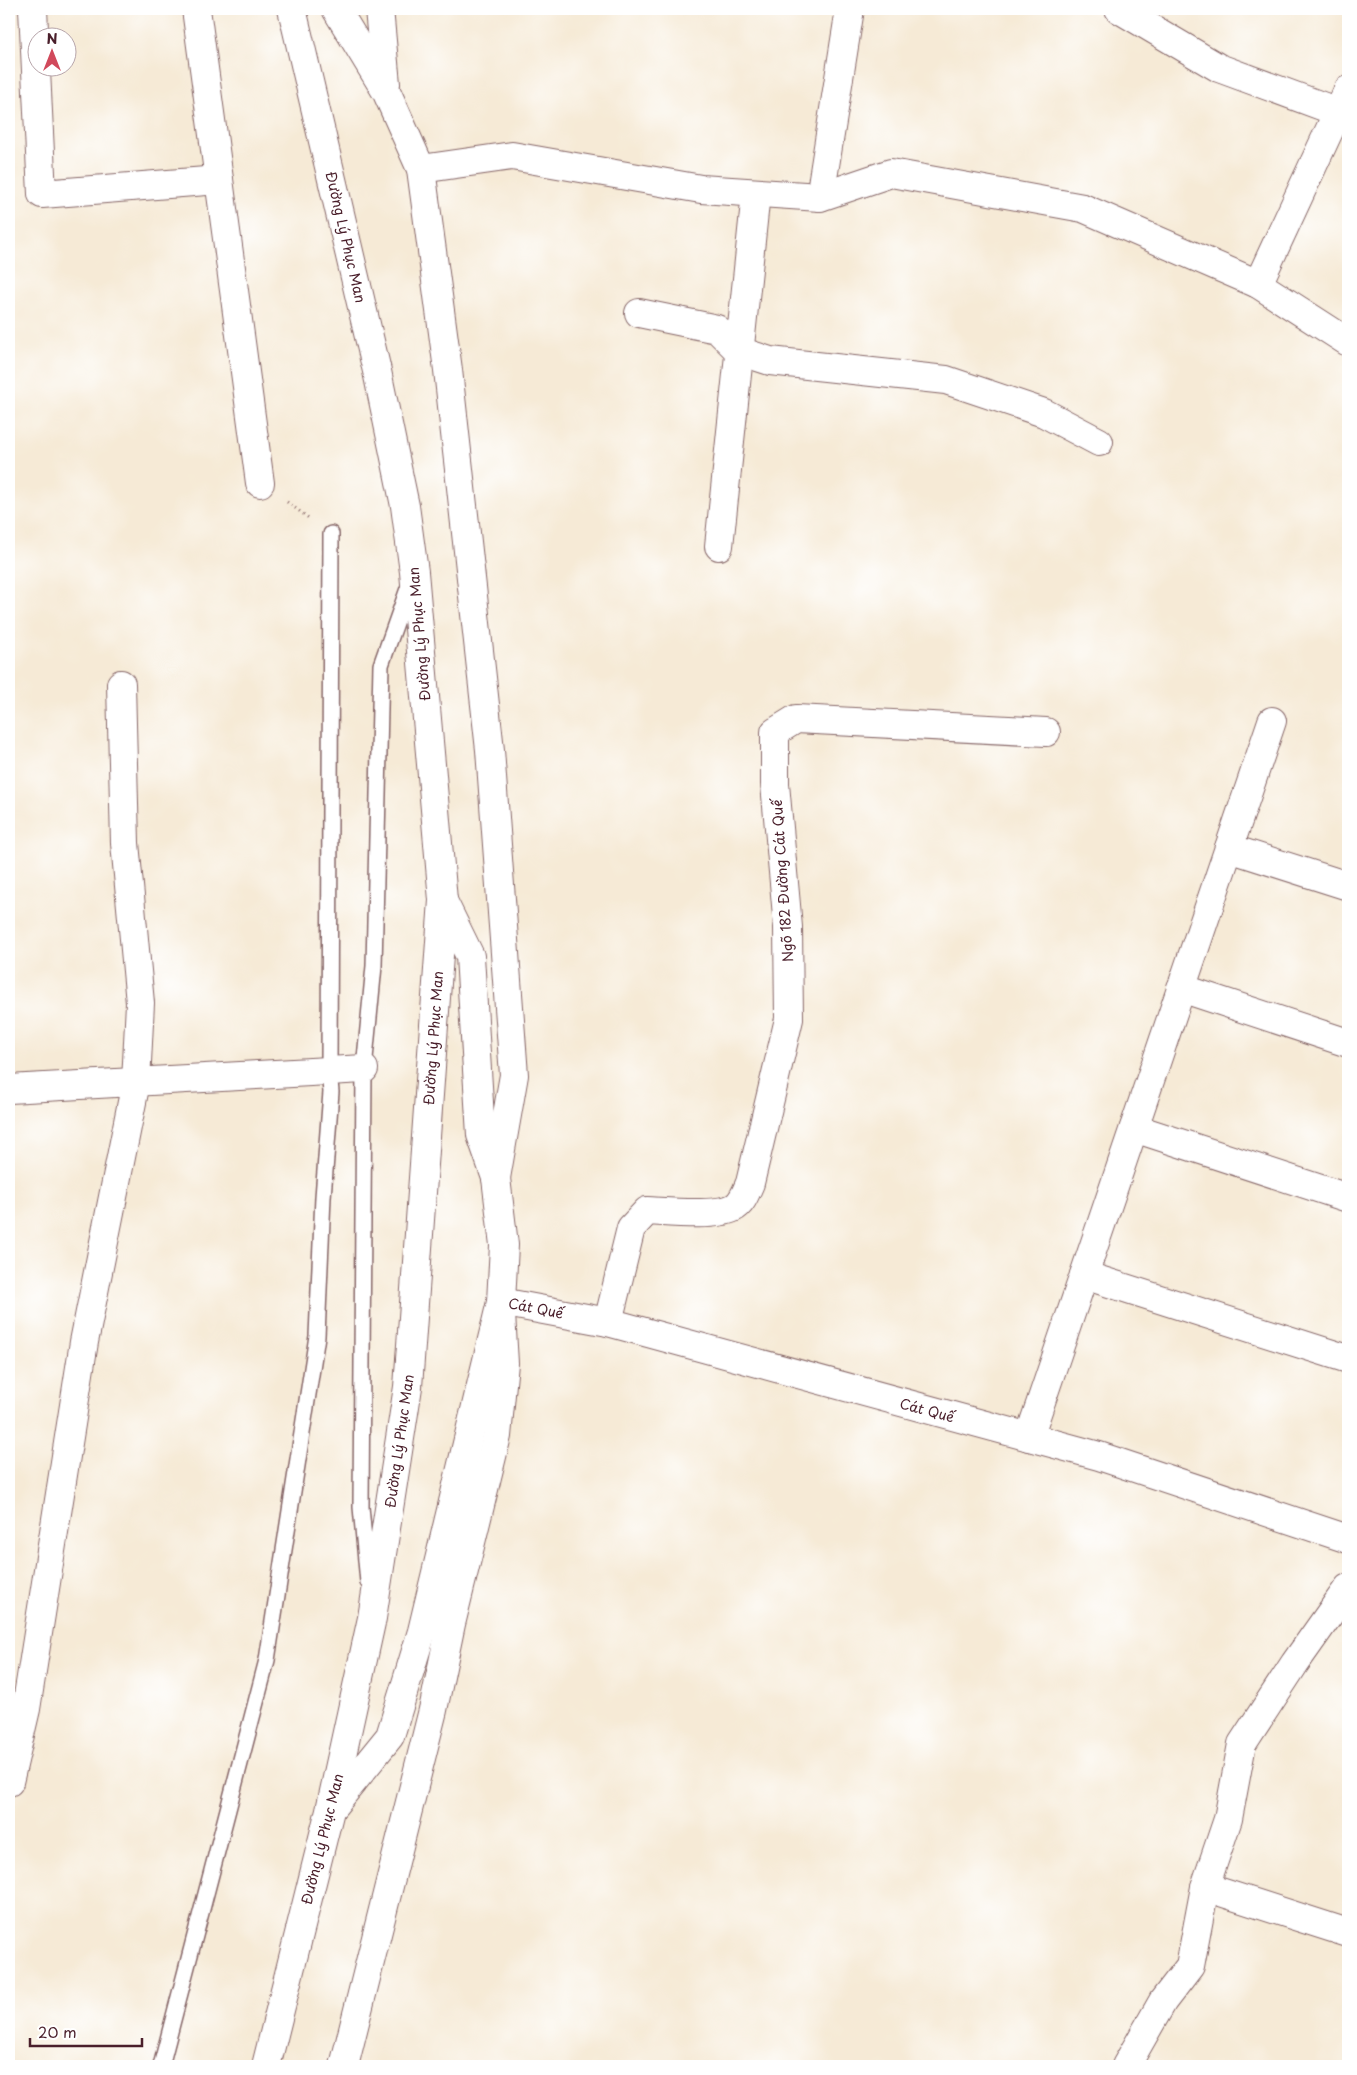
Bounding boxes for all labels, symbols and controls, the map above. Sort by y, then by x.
north arrow [28,28,78,78]
text: N [46,28,58,49]
street label: Đường Lý Phục Man [321,169,371,305]
street label: Đường Lý Phục Man [403,566,435,702]
street label: Ngõ 182 Đường Cát Quế [766,797,798,963]
street label: Đường Lý Phục Man [418,970,448,1106]
street label: Cát Quế [507,1292,567,1324]
street label: Đường Lý Phục Man [379,1373,419,1509]
street label: Cát Quế [897,1393,958,1428]
street label: Đường Lý Phục Man [296,1771,348,1907]
scale bar [30,2015,142,2047]
text: 20 m [38,2020,77,2043]

